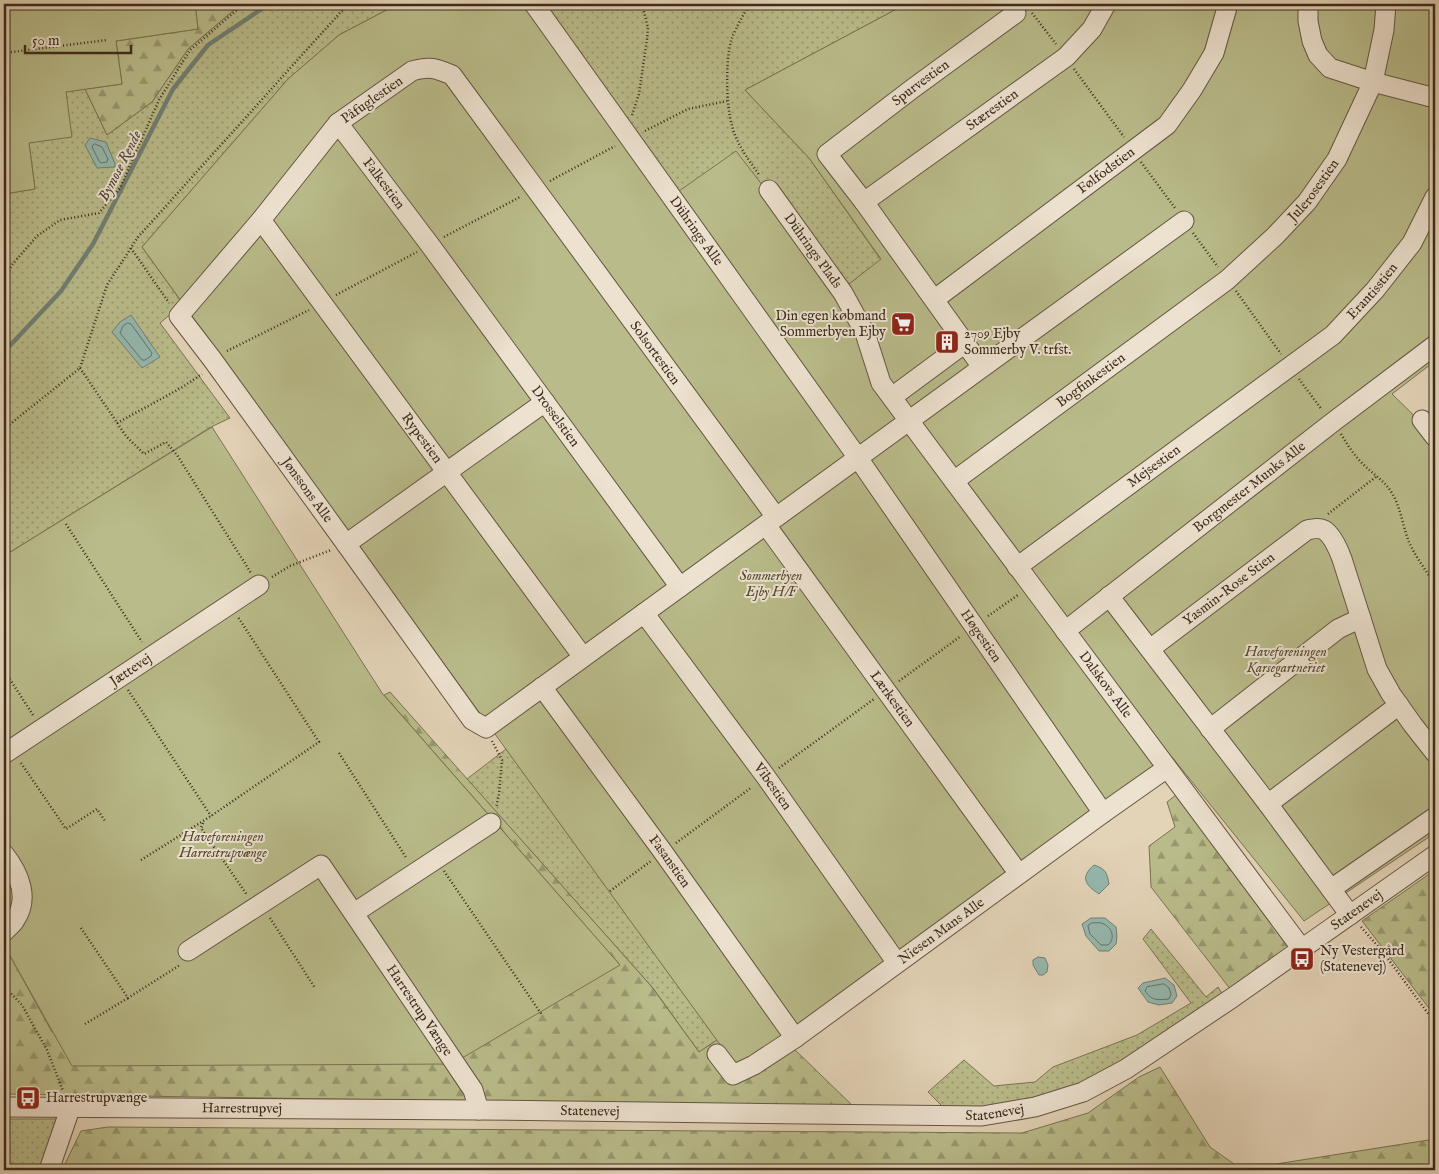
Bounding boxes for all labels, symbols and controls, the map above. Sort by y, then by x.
scale bar [25,22,131,54]
text: 50 m [32,31,60,50]
street label: Spurvestien [888,55,953,110]
street label: Påfuglestien [338,72,407,128]
street label: Stærestien [963,85,1022,135]
water label: Bymose Rende [94,127,146,205]
street label: Følfodstien [1074,143,1139,198]
street label: Falkestien [359,154,409,213]
street label: Julerosestien [1283,155,1343,227]
street label: Dührings Alle [665,193,727,270]
street label: Dührings Plads [780,210,846,292]
street label: Erantisstien [1343,259,1402,323]
place label: Din egen købmand Sommerbyen Ejby [775,307,887,341]
supermarket icon: Din egen købmand Sommerbyen Ejby [890,311,916,337]
street label: Solsortestien [626,318,685,389]
place label: 2709 Ejby Sommerby V. trfst. [964,325,1071,359]
building icon: 2709 Ejby Sommerby V. trfst. [934,329,960,355]
street label: Bogfinkestien [1053,349,1129,412]
street label: Drosselstien [527,382,584,451]
street label: Rypestien [397,409,447,467]
street label: Borgmester Munks Alle [1190,437,1310,537]
street label: Mejsestien [1124,441,1185,492]
street label: Jønssons Alle [276,452,337,527]
street label: Yasmin-Rose Stien [1179,548,1279,630]
park label: Sommerbyen Ejby H/F [740,567,802,601]
street label: Høgestien [956,606,1006,667]
park label: Haveforeningen Karsegartneriet [1244,643,1327,678]
street label: Dalskovs Alle [1075,648,1136,722]
street label: Jættevej [105,650,155,691]
street label: Lærkestien [866,667,919,731]
street label: Vibestien [749,758,796,814]
park label: Haveforeningen Harrestrupvænge [178,828,267,863]
street label: Fasanstien [645,831,695,892]
street label: Statenevej [1327,886,1386,935]
street label: Niesen Mans Alle [895,893,988,969]
place label: Ny Vestergård (Statenevej) [1320,942,1405,976]
bus stop icon: Ny Vestergård (Statenevej) [1289,946,1315,972]
street label: Harrestrup Vænge [382,961,457,1060]
bus stop icon: Harrestrupvænge [15,1085,41,1111]
place label: Harrestrupvænge [46,1089,148,1107]
street label: Harrestrupvej [202,1099,282,1118]
street label: Statenevej [965,1100,1025,1125]
street label: Statenevej [560,1102,620,1121]

